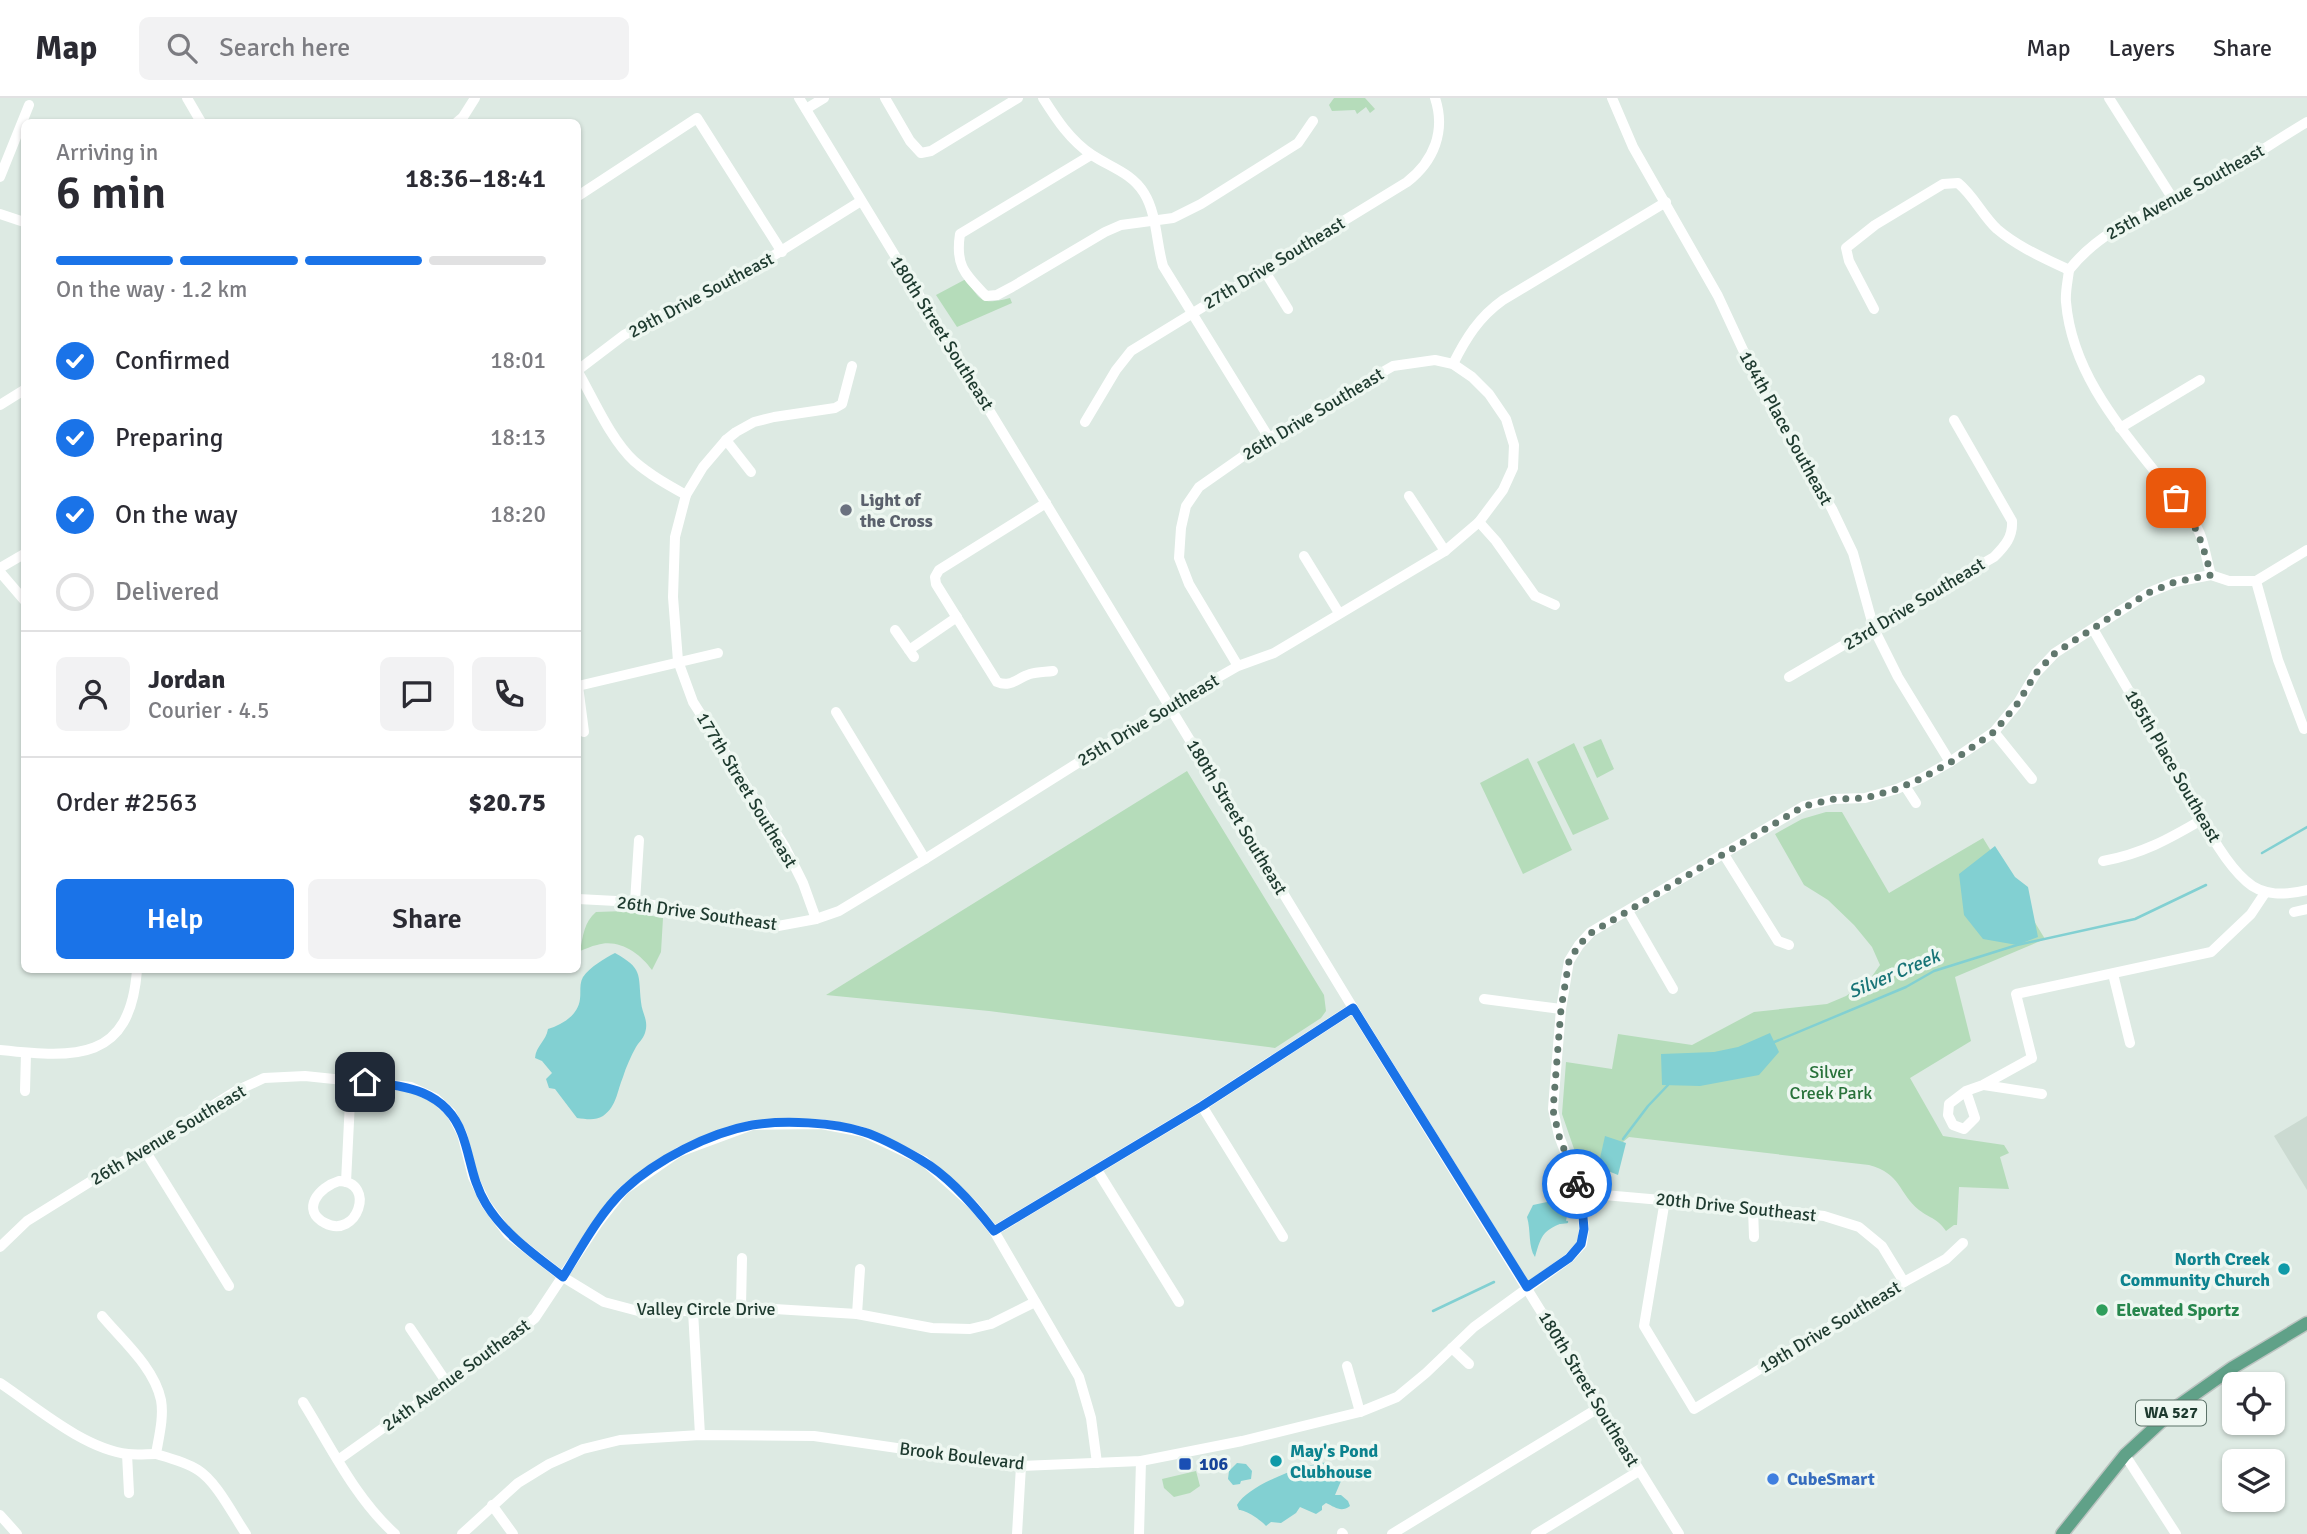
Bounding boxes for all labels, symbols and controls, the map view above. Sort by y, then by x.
search box [139,17,629,80]
text: Map [35,28,97,69]
icon: search [163,29,201,67]
text: Search here [219,32,350,64]
text: Map [2026,33,2071,63]
text: Layers [2109,33,2175,63]
text: Share [2213,33,2272,63]
text: Arriving in [56,138,158,167]
street label: 25th Avenue Southeast [2102,139,2268,245]
text: 18:36–18:41 [405,163,546,195]
text: 6 min [56,165,166,221]
street label: 27th Drive Southeast [1199,212,1349,314]
street label: 29th Drive Southeast [625,247,777,343]
street label: 180th Street Southeast [886,252,998,414]
text: On the way · 1.2 km [56,275,247,304]
icon: check [56,342,94,380]
text: Confirmed [115,345,230,377]
text: 18:01 [490,346,546,375]
street label: 184th Place Southeast [1734,347,1838,509]
street label: 26th Drive Southeast [1238,363,1388,465]
icon: check [56,419,94,457]
text: Preparing [115,422,223,454]
text: 18:13 [490,423,546,452]
pin [2146,468,2206,528]
icon: bag [2157,479,2195,517]
place label: Light of the Cross [859,489,933,532]
icon: check [56,496,94,534]
text: On the way [115,499,238,531]
text: 18:20 [490,500,546,529]
marker: Light of the Cross [838,502,854,518]
street label: 23rd Drive Southeast [1839,553,1989,655]
text: Delivered [115,576,220,608]
button: person [56,657,130,731]
button: chat [380,657,454,731]
button: phone [472,657,546,731]
text: Jordan [148,664,225,696]
street label: 25th Drive Southeast [1073,669,1223,771]
street label: 185th Place Southeast [2120,686,2226,846]
text: Courier · 4.5 [148,696,269,725]
street label: 177th Street Southeast [692,708,802,872]
street label: 180th Street Southeast [1182,735,1292,899]
text: Order #2563 [56,787,197,819]
text: $20.75 [468,787,546,819]
button: Help [56,879,294,959]
button: Share [308,879,546,959]
street label: 26th Drive Southeast [616,891,778,935]
water label: Silver Creek [1845,943,1945,1004]
pin [335,1052,395,1112]
park label: Silver Creek Park [1790,1061,1872,1104]
icon: home [346,1063,384,1101]
street label: 26th Avenue Southeast [86,1080,250,1190]
courier [1542,1149,1612,1219]
icon: bike [1558,1165,1596,1203]
street label: 20th Drive Southeast [1655,1188,1817,1226]
place label: North Creek Community Church [2120,1248,2271,1291]
marker: North Creek Community Church [2276,1261,2292,1277]
street label: 19th Drive Southeast [1755,1276,1905,1378]
street label: Valley Circle Drive [637,1298,775,1320]
place label: Elevated Sportz [2116,1299,2239,1321]
marker: Elevated Sportz [2094,1302,2110,1318]
street label: 180th Street Southeast [1534,1307,1644,1471]
street label: 24th Avenue Southeast [378,1314,534,1436]
map controls [2222,1372,2285,1512]
button: locate [2222,1372,2285,1435]
road number: WA 527 [2136,1400,2206,1426]
street label: Brook Boulevard [898,1437,1026,1475]
place label: May's Pond Clubhouse [1290,1440,1378,1483]
button: layers [2222,1449,2285,1512]
place label: 106 [1199,1453,1228,1475]
marker: May's Pond Clubhouse [1268,1453,1284,1469]
marker: 106 [1177,1456,1193,1472]
place label: CubeSmart [1787,1468,1875,1490]
marker: CubeSmart [1765,1471,1781,1487]

